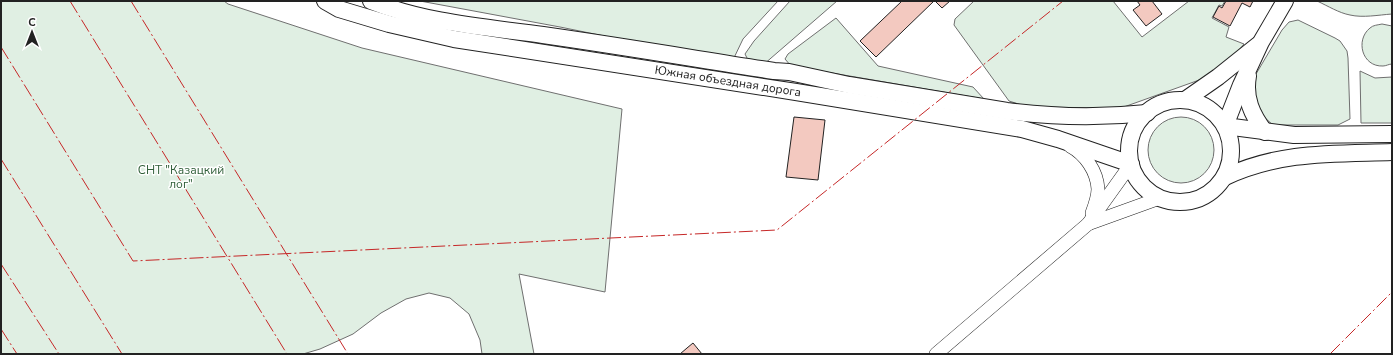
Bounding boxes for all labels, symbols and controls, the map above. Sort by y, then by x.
north arrow [12,12,52,52]
text: С [28,15,36,30]
street label: Южная объездная дорога [654,62,802,100]
park label: СНТ "Казацкий лог" [138,162,224,192]

